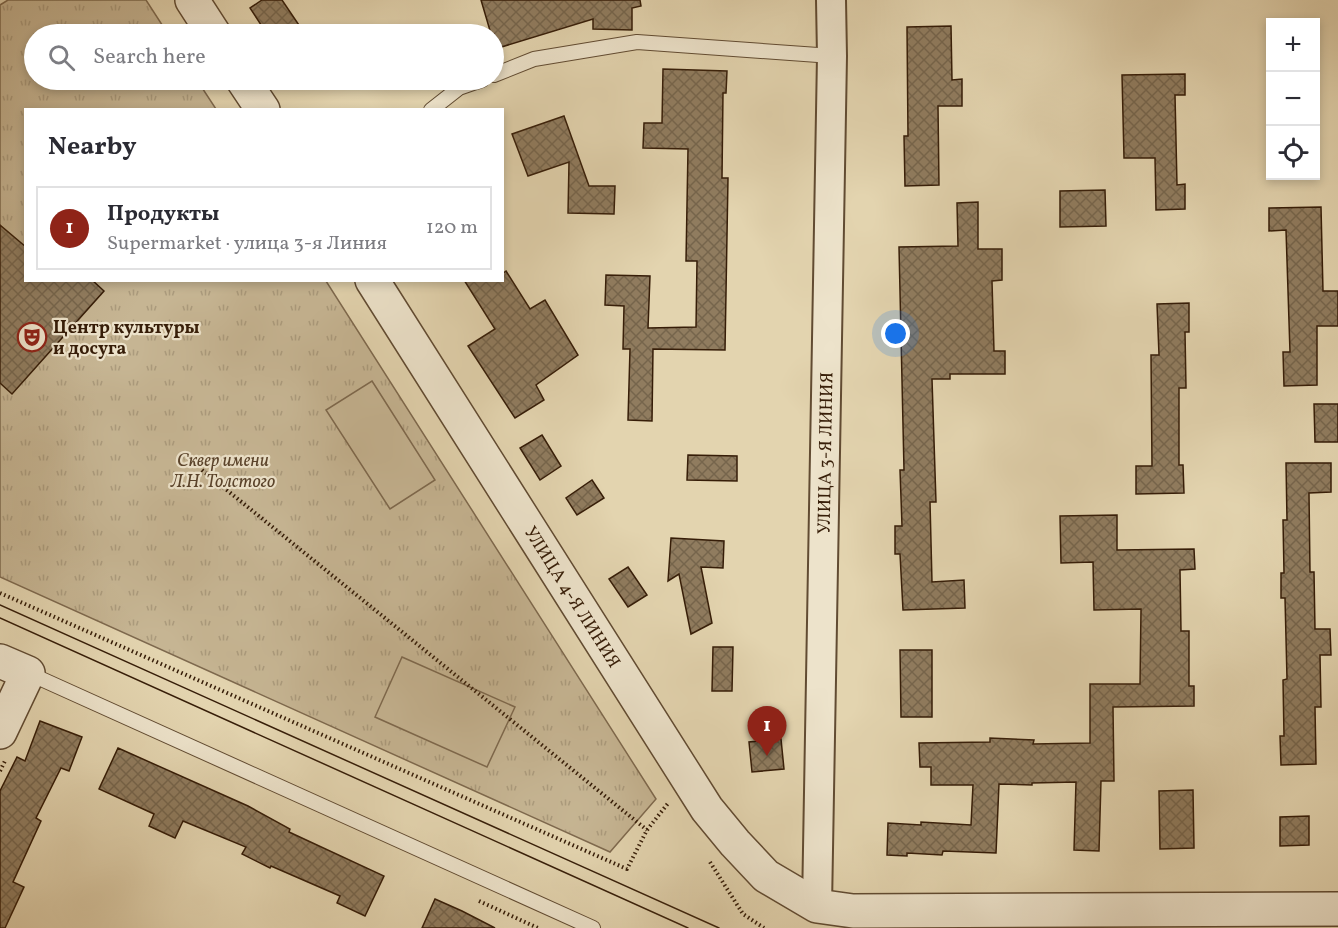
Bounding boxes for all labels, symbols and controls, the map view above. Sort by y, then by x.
map controls [1266,18,1320,180]
button: + [1266,18,1320,72]
search box [24,24,504,90]
icon: search [45,41,78,74]
text: Search here [93,42,206,73]
button: − [1266,72,1320,126]
button: locate [1266,126,1320,180]
text: Nearby [48,129,137,165]
text: Продукты [107,199,219,230]
text: 1 [65,214,74,242]
text: 120 m [426,214,478,242]
text: Supermarket · улица 3-я Линия [107,230,387,258]
place label: Центр культуры и досуга [53,316,200,362]
your location [881,319,910,348]
theatre icon: Центр культуры и досуга [16,321,48,353]
street label: УЛИЦА 3-Я ЛИНИЯ [813,372,840,534]
park label: Сквер имени Л.Н. Толстого [170,449,275,495]
street label: УЛИЦА 4-Я ЛИНИЯ [517,522,626,673]
pin: 1 [748,706,786,756]

